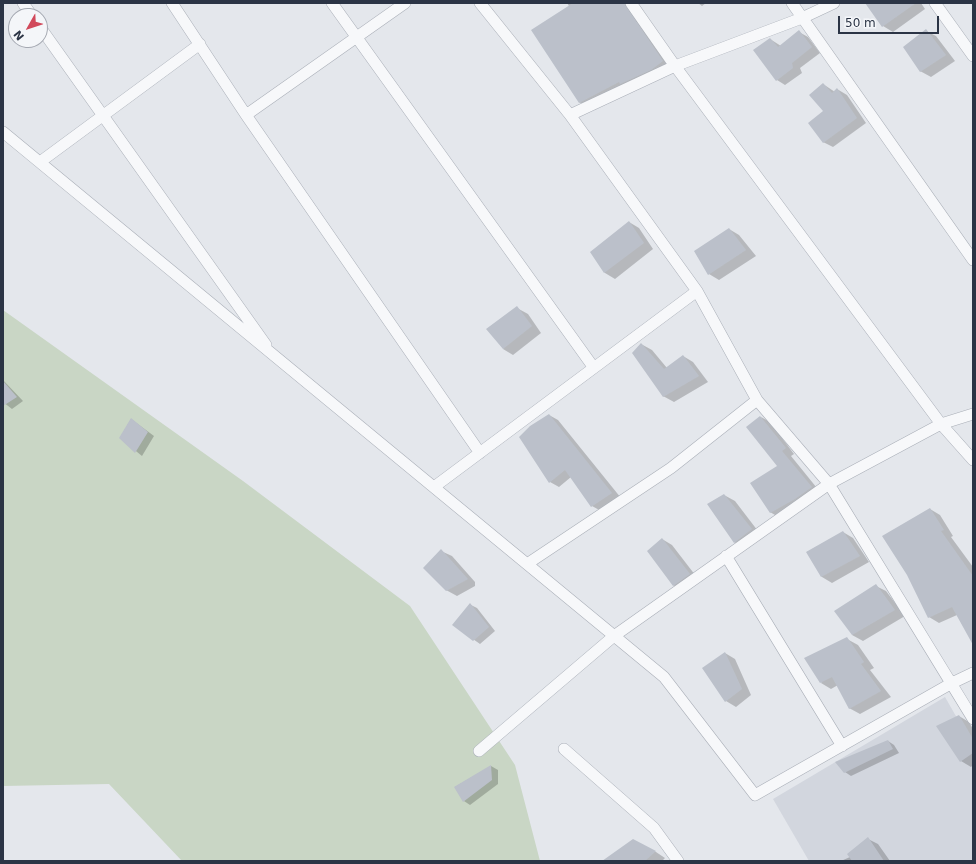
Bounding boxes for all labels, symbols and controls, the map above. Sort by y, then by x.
north arrow [8,8,48,48]
scale bar [840,8,941,34]
text: 50 m [845,16,876,30]
text: N [11,28,27,43]

